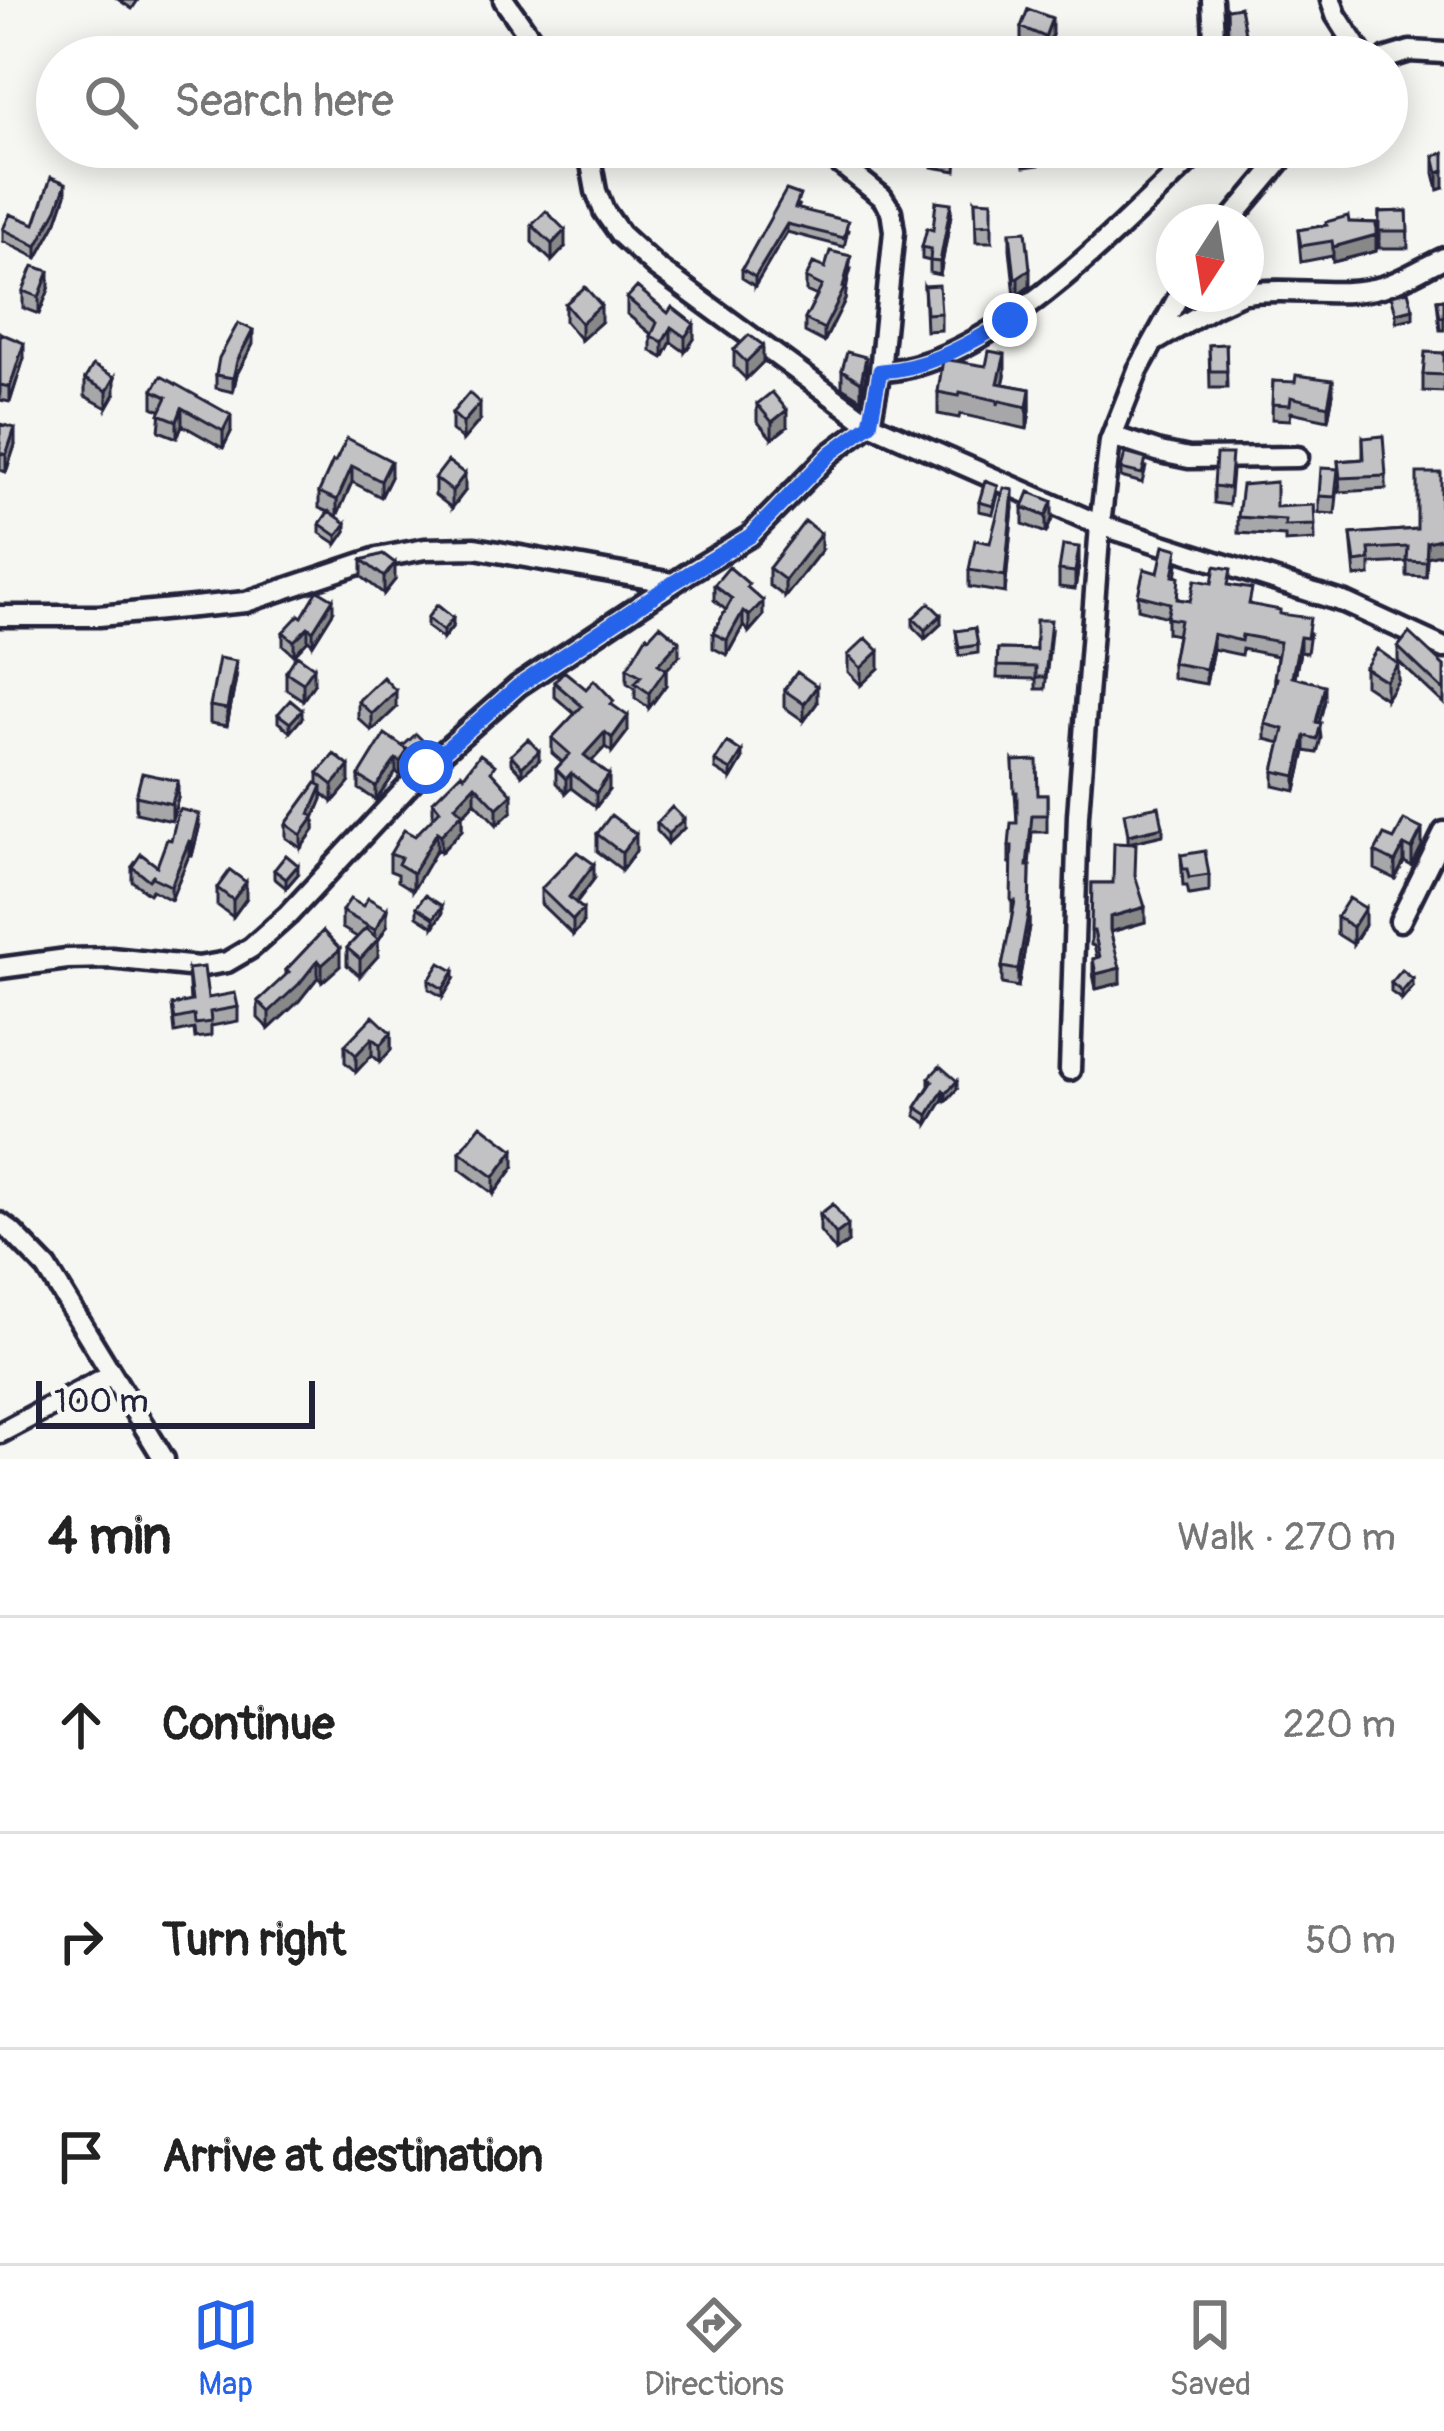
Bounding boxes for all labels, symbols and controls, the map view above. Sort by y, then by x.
search box [36,36,1408,168]
icon: search [78,69,144,135]
text: Search here [174,74,394,130]
north arrow [1156,204,1264,312]
route end [983,293,1037,347]
route start [399,740,453,794]
scale bar [36,1375,315,1428]
text: 100 m [54,1381,148,1422]
text: 4 min [48,1505,171,1569]
text: Walk · 270 m [1177,1513,1396,1562]
icon: ahead [48,1692,114,1758]
text: Continue [162,1697,335,1753]
text: 220 m [1283,1700,1396,1749]
icon: right [48,1908,114,1974]
text: Turn right [162,1913,346,1969]
text: 50 m [1305,1916,1396,1965]
icon: arrive [48,2124,114,2190]
text: Arrive at destination [162,2129,543,2185]
tab: Map [193,2292,259,2405]
tab: Directions [644,2292,784,2405]
tab: Saved [1169,2292,1251,2405]

